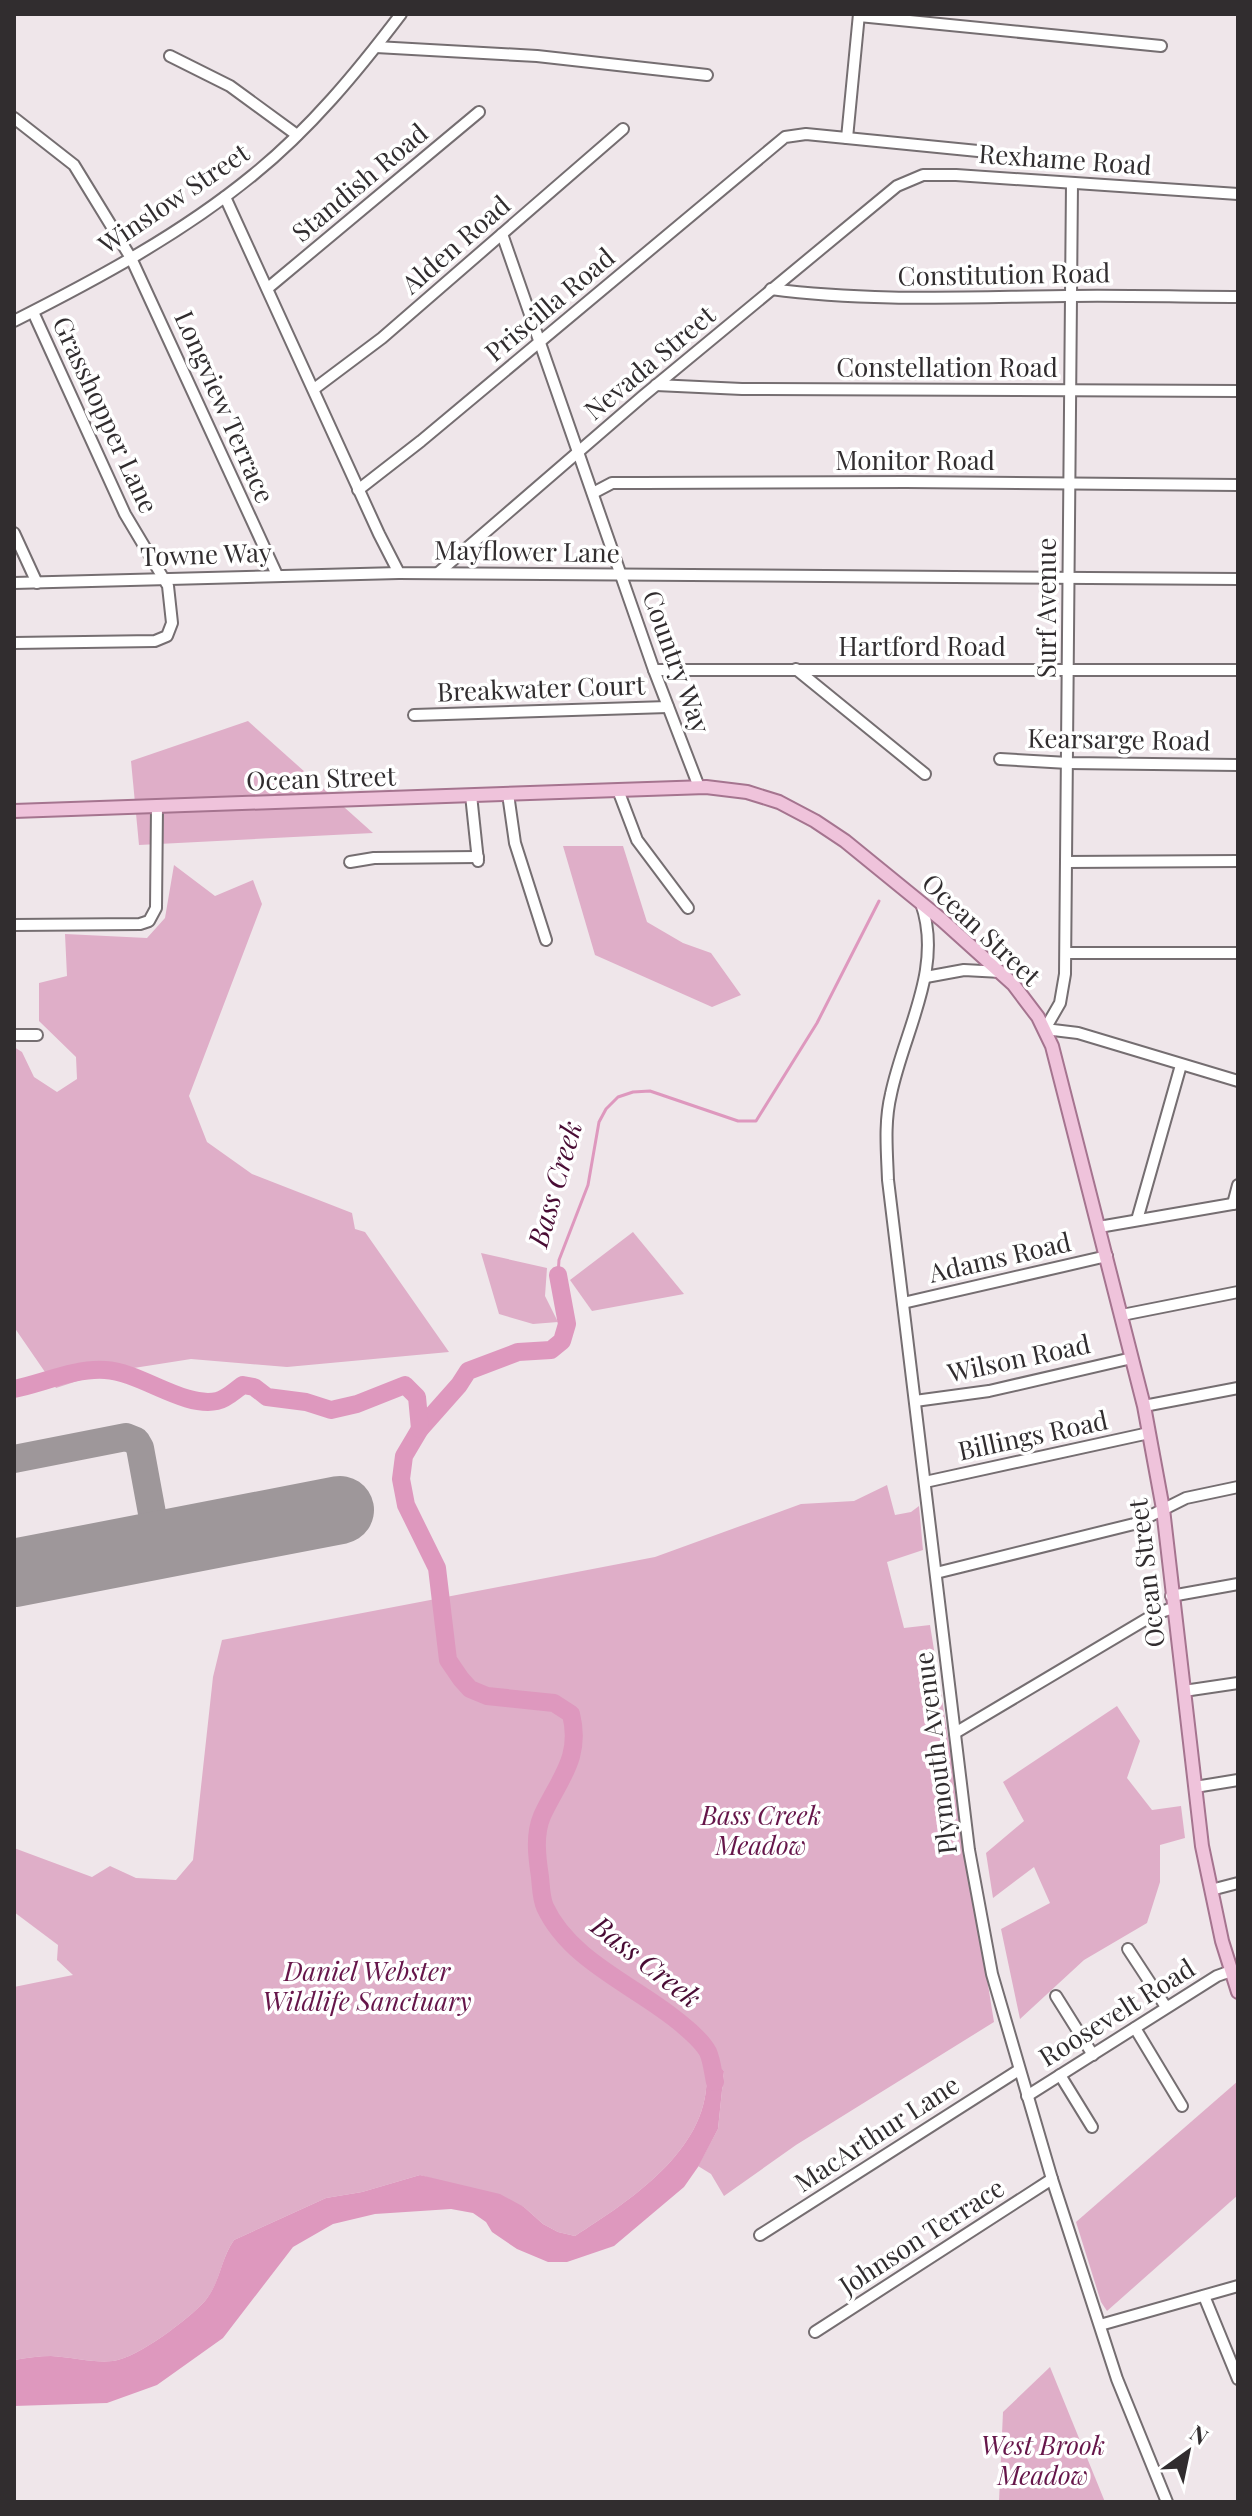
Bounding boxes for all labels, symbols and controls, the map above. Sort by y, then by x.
street label: Standish Road [284,115,434,249]
street label: Winslow Street [90,134,256,262]
street label: Rexhame Road [977,135,1153,182]
street label: Alden Road [393,187,517,301]
street label: Priscilla Road [477,239,621,368]
street label: Constitution Road [897,254,1111,293]
street label: Nevada Street [576,296,722,427]
street label: Longview Terrace [167,305,283,508]
street label: Grasshopper Lane [45,310,167,518]
street label: Constellation Road [836,349,1058,384]
street label: Monitor Road [835,442,995,477]
street label: Mayflower Lane [434,531,620,570]
street label: Towne Way [140,534,272,573]
street label: Surf Avenue [1028,538,1063,678]
street label: Country Way [635,585,719,738]
street label: Hartford Road [838,628,1006,663]
street label: Breakwater Court [436,666,646,709]
street label: Kearsarge Road [1027,719,1211,758]
street label: Ocean Street [245,757,397,798]
street label: Ocean Street [915,865,1049,993]
water label: Bass Creek [518,1116,589,1252]
street label: Adams Road [924,1223,1074,1290]
street label: Wilson Road [943,1325,1093,1390]
street label: Billings Road [955,1402,1111,1467]
street label: Ocean Street [1119,1496,1172,1650]
street label: Plymouth Avenue [905,1650,964,1856]
park label: Bass Creek Meadow [700,1797,821,1862]
water label: Bass Creek [584,1906,709,2015]
street label: Roosevelt Road [1032,1950,1201,2074]
park label: Daniel Webster Wildlife Sanctuary [262,1953,472,2018]
street label: MacArthur Lane [787,2066,965,2199]
street label: Johnson Terrace [831,2169,1010,2303]
north arrow [1148,2412,1228,2492]
text: N [1185,2417,1214,2451]
park label: West Brook Meadow [981,2427,1105,2492]

